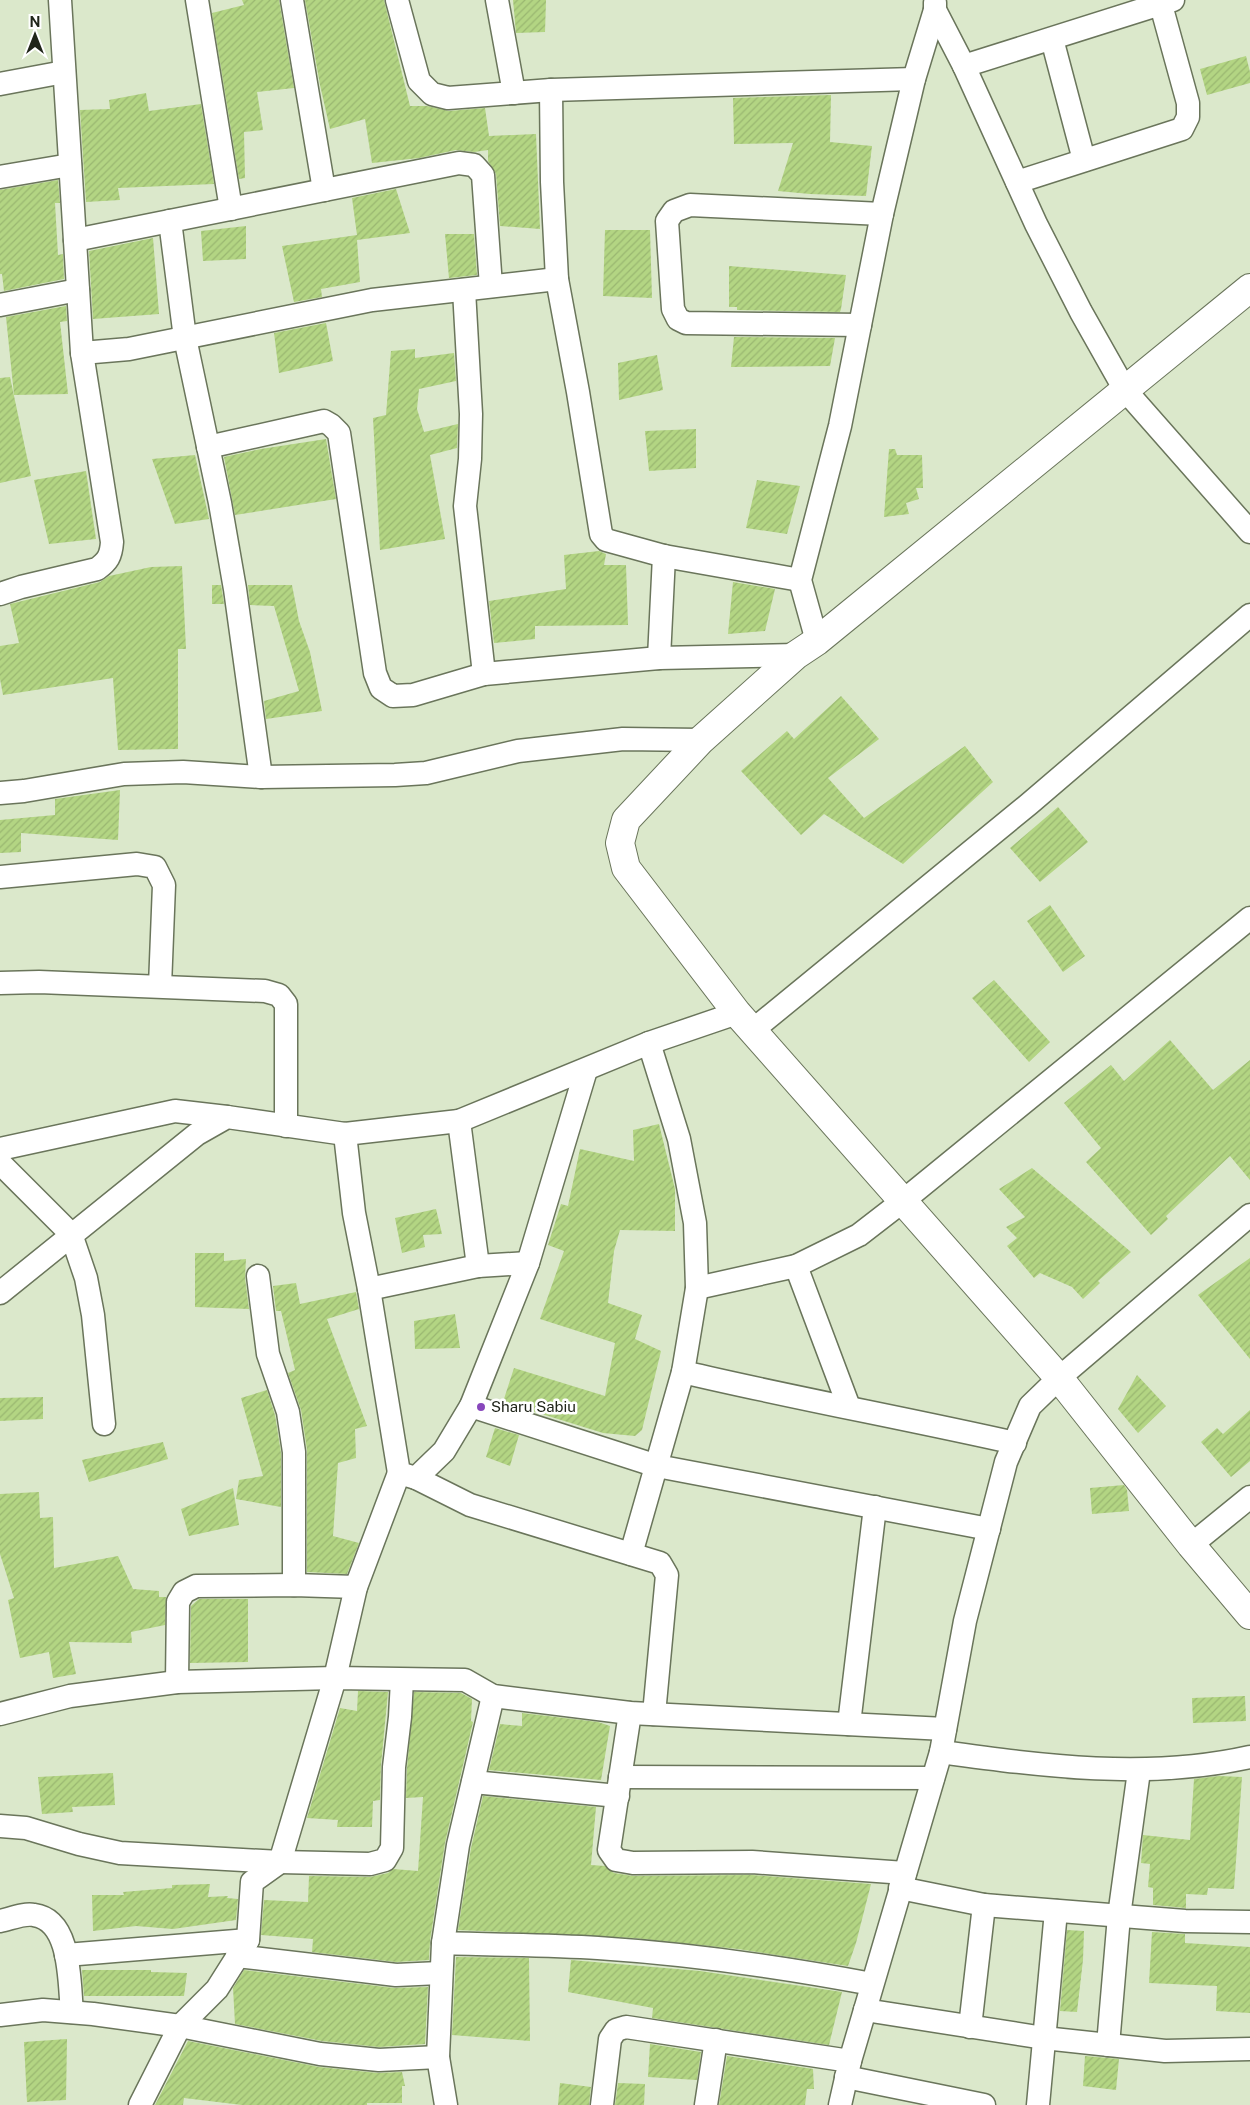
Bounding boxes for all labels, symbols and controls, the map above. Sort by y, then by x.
north arrow [10,10,60,60]
text: N [30,14,40,30]
place label: Sharu Sabiu [491,1398,576,1415]
marker: Sharu Sabiu [475,1401,487,1413]

